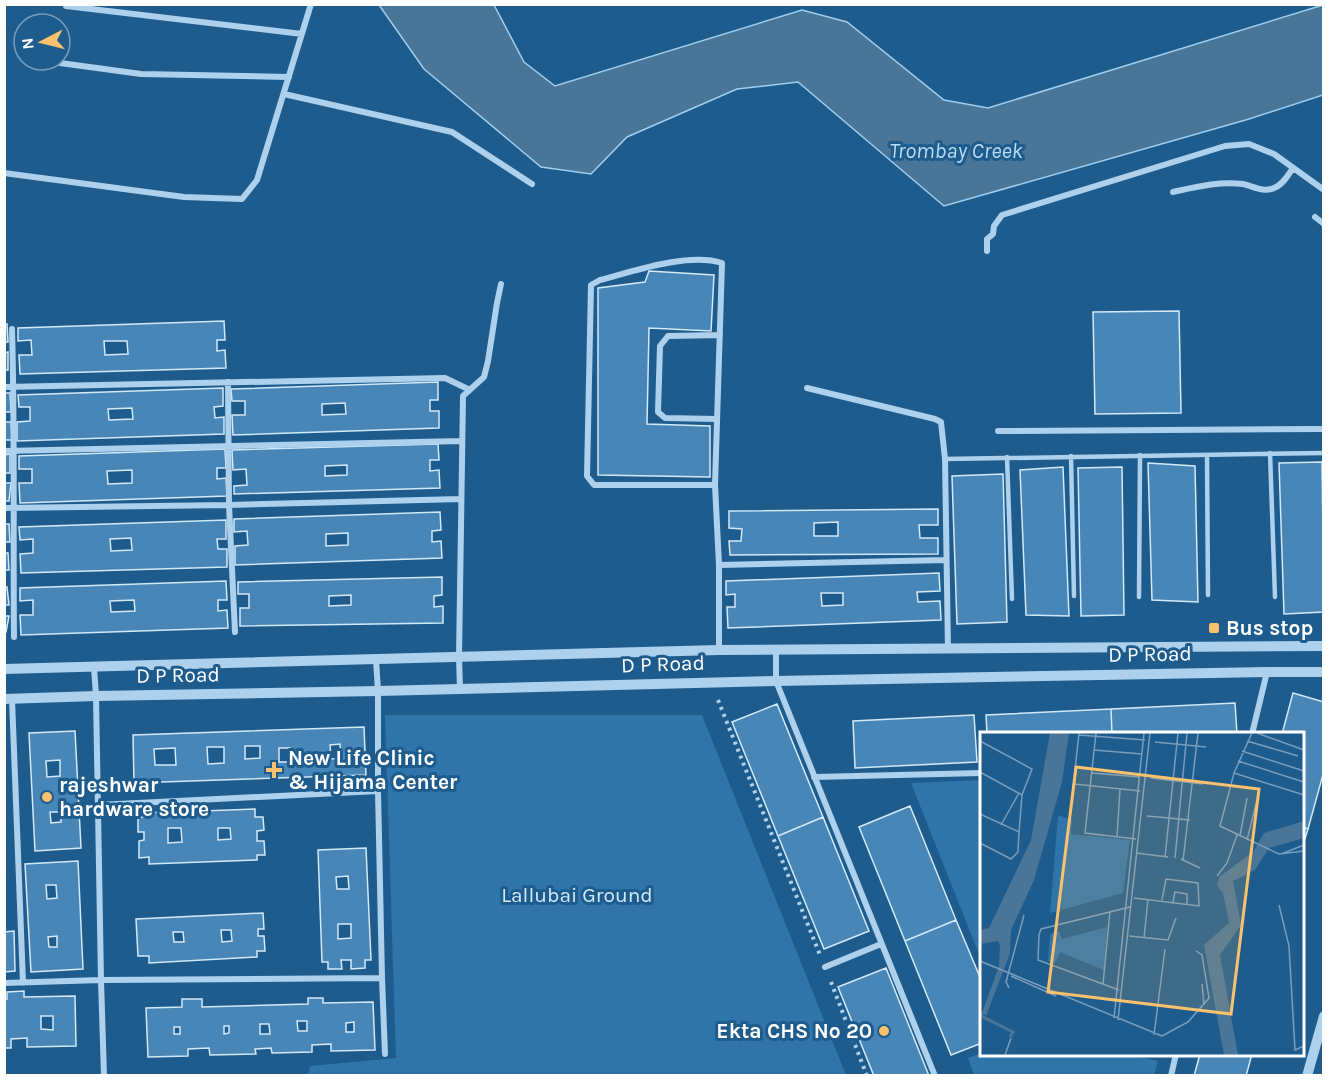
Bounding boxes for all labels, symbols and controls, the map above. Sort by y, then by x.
north arrow [12,12,72,72]
text: N [17,37,38,51]
water label: Trombay Creek [889,138,1024,164]
place label: Bus stop [1226,616,1313,640]
marker: Bus stop [1207,621,1221,635]
street label: D P Road [1108,641,1192,667]
street label: D P Road [621,651,705,677]
street label: D P Road [136,662,220,688]
inset map [980,732,1304,1056]
place label: New Life Clinic & Hijama Center [288,746,458,794]
marker: New Life Clinic & Hijama Center [265,761,283,779]
place label: rajeshwar hardware store [59,773,209,821]
marker: rajeshwar hardware store [40,790,54,804]
park label: Lallubai Ground [501,883,653,907]
place label: Ekta CHS No 20 [716,1019,872,1043]
marker: Ekta CHS No 20 [877,1024,891,1038]

